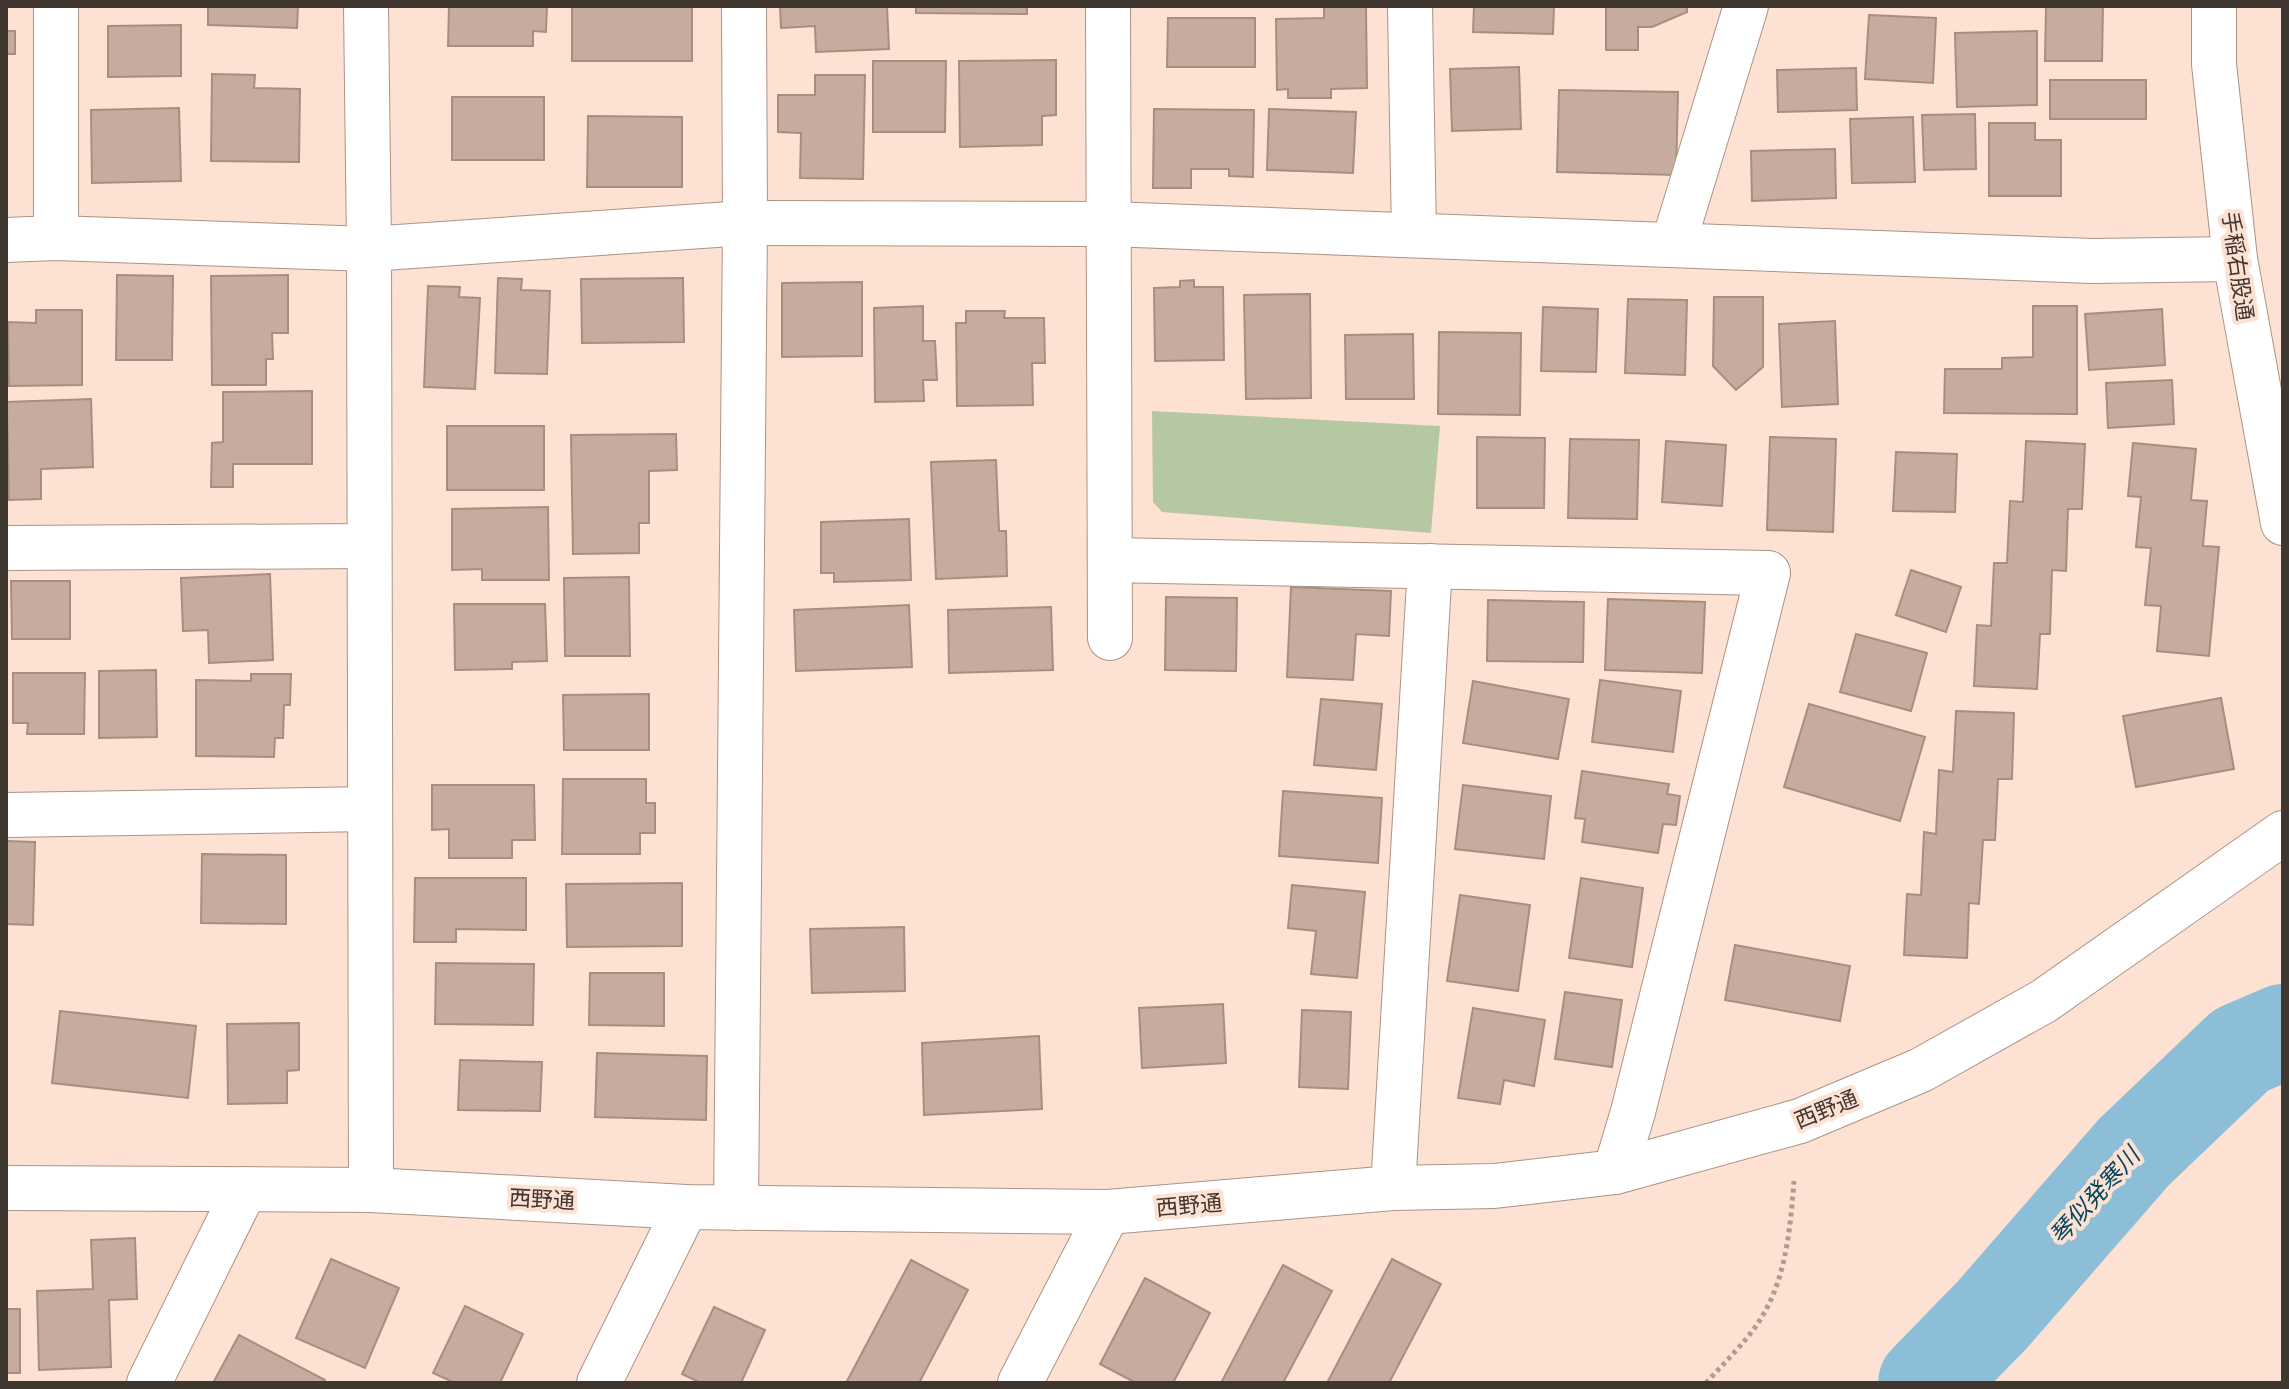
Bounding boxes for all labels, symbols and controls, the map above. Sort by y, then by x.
street label: 手稲右股通 [2218,210,2259,322]
street label: 西野通 [1791,1085,1861,1132]
water label: 琴似発寒川 [2044,1140,2147,1249]
street label: 西野通 [508,1184,576,1213]
street label: 西野通 [1155,1189,1223,1220]

